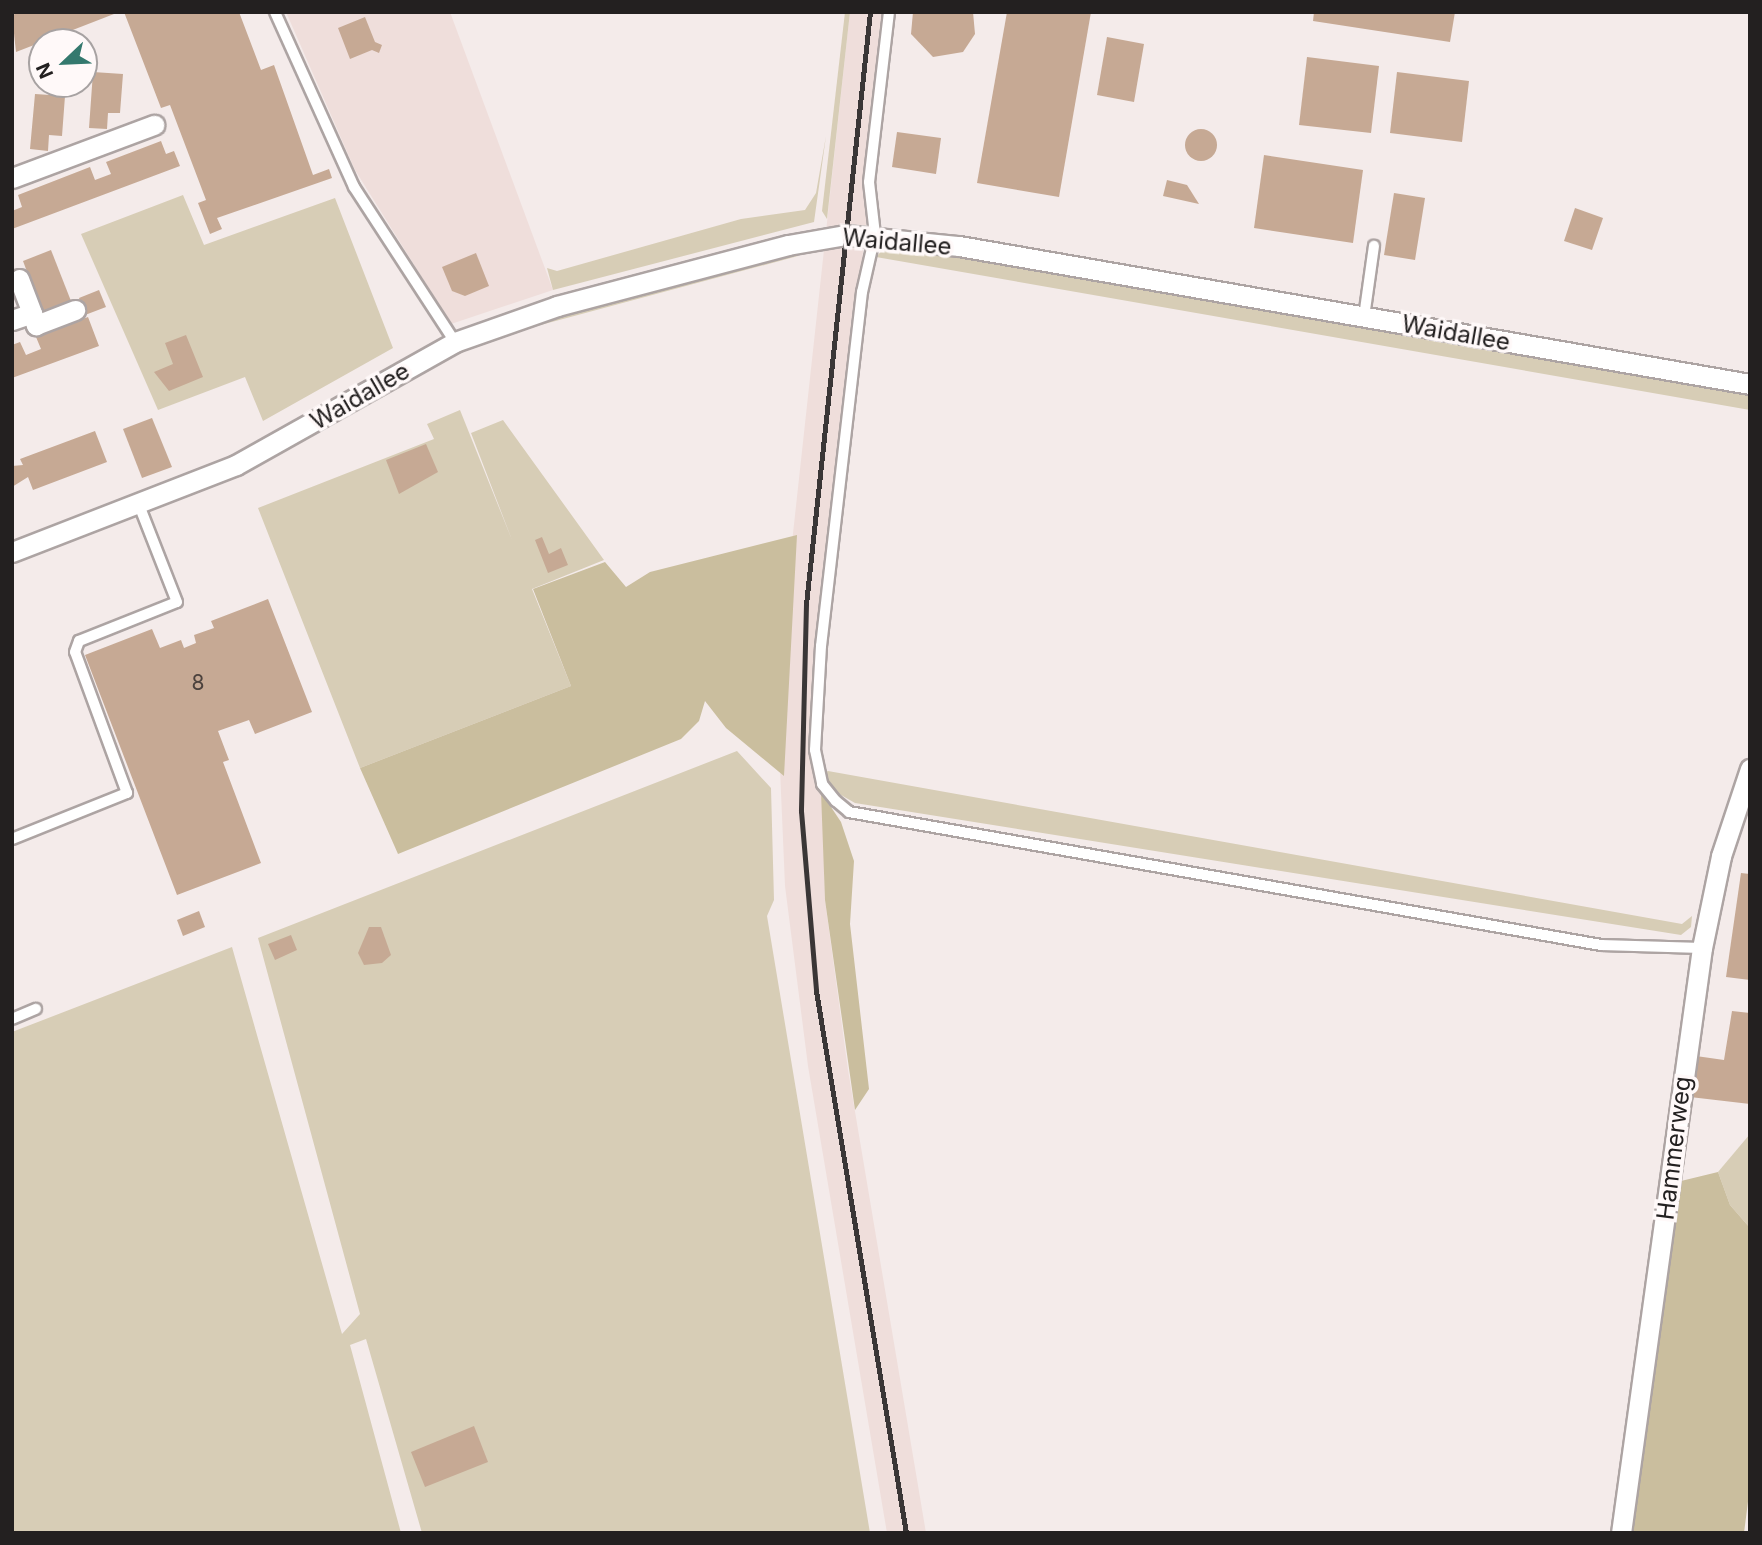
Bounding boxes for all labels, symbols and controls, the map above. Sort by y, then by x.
north arrow [28,28,98,98]
text: N [32,59,58,82]
street label: Waidallee [841,223,953,261]
street label: Waidallee [1400,309,1512,357]
street label: Waidallee [305,356,415,436]
house number: 8 [192,670,204,696]
street label: Hammerweg [1651,1075,1697,1221]

